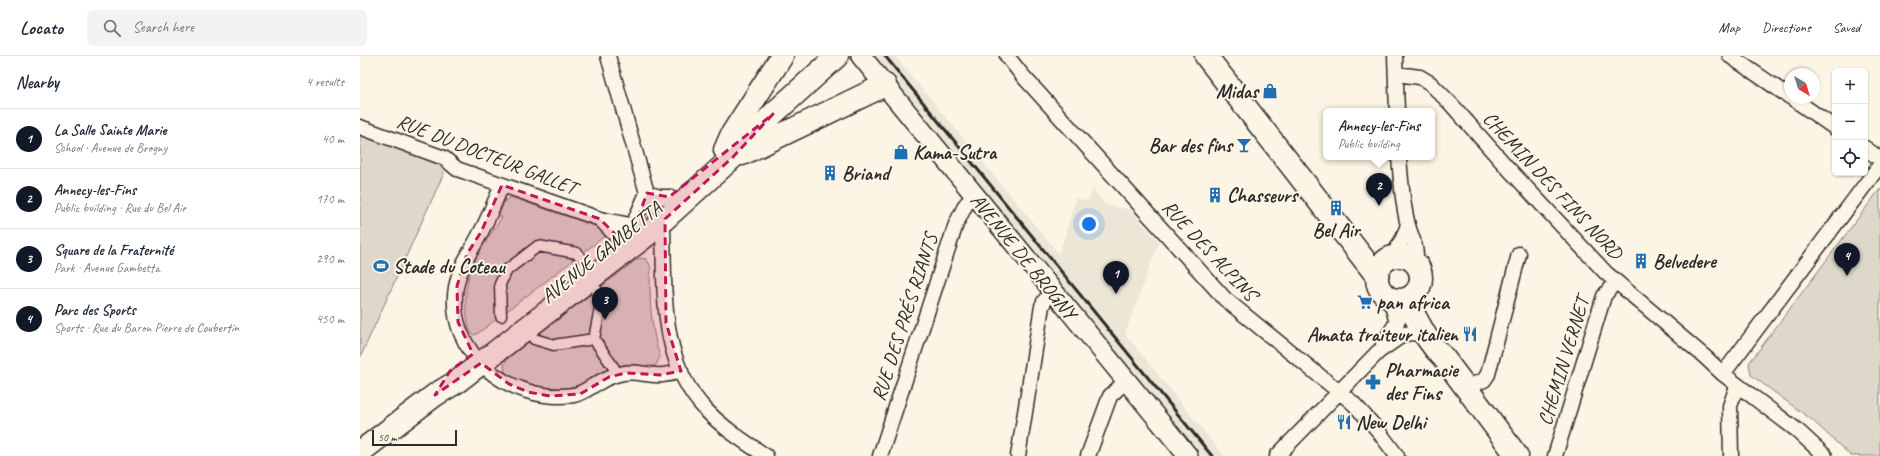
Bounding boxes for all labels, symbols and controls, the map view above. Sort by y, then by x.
search box [87,10,367,46]
text: Locato [20,16,63,40]
icon: search [101,17,123,39]
text: Search here [133,18,194,37]
text: Map [1719,19,1740,36]
text: Directions [1762,19,1811,36]
text: Saved [1833,19,1860,36]
north arrow [1784,68,1820,104]
map controls [1832,68,1868,176]
button: + [1832,68,1868,104]
text: Nearby [16,72,59,93]
text: 4 results [306,74,344,90]
place label: Midas [1216,79,1260,104]
shop icon: Midas [1261,82,1279,100]
button: − [1832,104,1868,140]
street label: CHEMIN DES FINS NORD [1478,106,1629,266]
popup [1323,108,1435,160]
street label: RUE DU DOCTEUR GALLET [393,109,584,202]
text: Annecy-les-Fins [1338,117,1420,136]
text: La Salle Sainte Marie [54,121,167,140]
text: 1 [26,131,32,147]
text: 40 m [322,131,344,147]
place label: Bar des fins [1149,133,1234,158]
bar icon: Bar des fins [1235,136,1253,154]
text: Public building [1338,136,1400,152]
text: School · Avenue de Brogny [54,140,167,156]
place label: Kama-Sutra [913,140,998,165]
button: locate [1832,140,1868,176]
shop icon: Kama-Sutra [892,143,910,161]
place label: Briand [842,161,893,186]
building icon: Briand [821,164,839,182]
pin: 2 [1366,173,1392,206]
text: Annecy-les-Fins [54,181,136,200]
place label: Chasseurs [1227,183,1299,208]
building icon: Chasseurs [1206,186,1224,204]
street label: AVENUE DE BROGNY [965,188,1084,327]
text: 2 [26,191,32,207]
text: 170 m [316,191,344,207]
street label: AVENUE GAMBETTA [536,195,667,309]
street label: RUE DES ALPINS [1157,195,1265,309]
building icon: Bel Air [1327,199,1345,217]
text: Public building · Rue du Bel Air [54,200,186,216]
your location [1079,214,1099,234]
place label: Bel Air [1312,218,1362,243]
street label: RUE DES PRÉS RIANTS [866,228,944,404]
text: Square de la Fraternité [54,241,173,260]
pin: 4 [1834,243,1860,276]
place label: Belvedere [1653,249,1718,274]
text: 3 [26,251,32,267]
text: 290 m [316,251,344,267]
building icon: Belvedere [1632,252,1650,270]
place label: Stade du Coteau [393,254,506,279]
sports icon: Stade du Coteau [372,257,390,275]
text: Park · Avenue Gambetta [54,260,159,276]
pin: 1 [1103,261,1129,294]
pin: 3 [592,287,618,320]
street label: CHEMIN VERNET [1532,289,1596,428]
place label: pan africa [1377,290,1451,315]
supermarket icon: pan africa [1356,293,1374,311]
text: Parc des Sports [54,301,136,320]
text: 4 [26,311,32,327]
text: 450 m [316,311,344,327]
text: Sports · Rue du Baron Pierre de Coubertin [54,320,239,336]
place label: Amata traiteur italien [1307,322,1460,347]
restaurant icon: Amata traiteur italien [1461,325,1479,343]
place label: Pharmacie des Fins [1385,358,1460,406]
pharmacy icon: Pharmacie des Fins [1364,373,1382,391]
place label: New Delhi [1356,410,1429,435]
restaurant icon: New Delhi [1335,413,1353,431]
scale bar [372,428,457,447]
text: 50 m [378,430,397,444]

